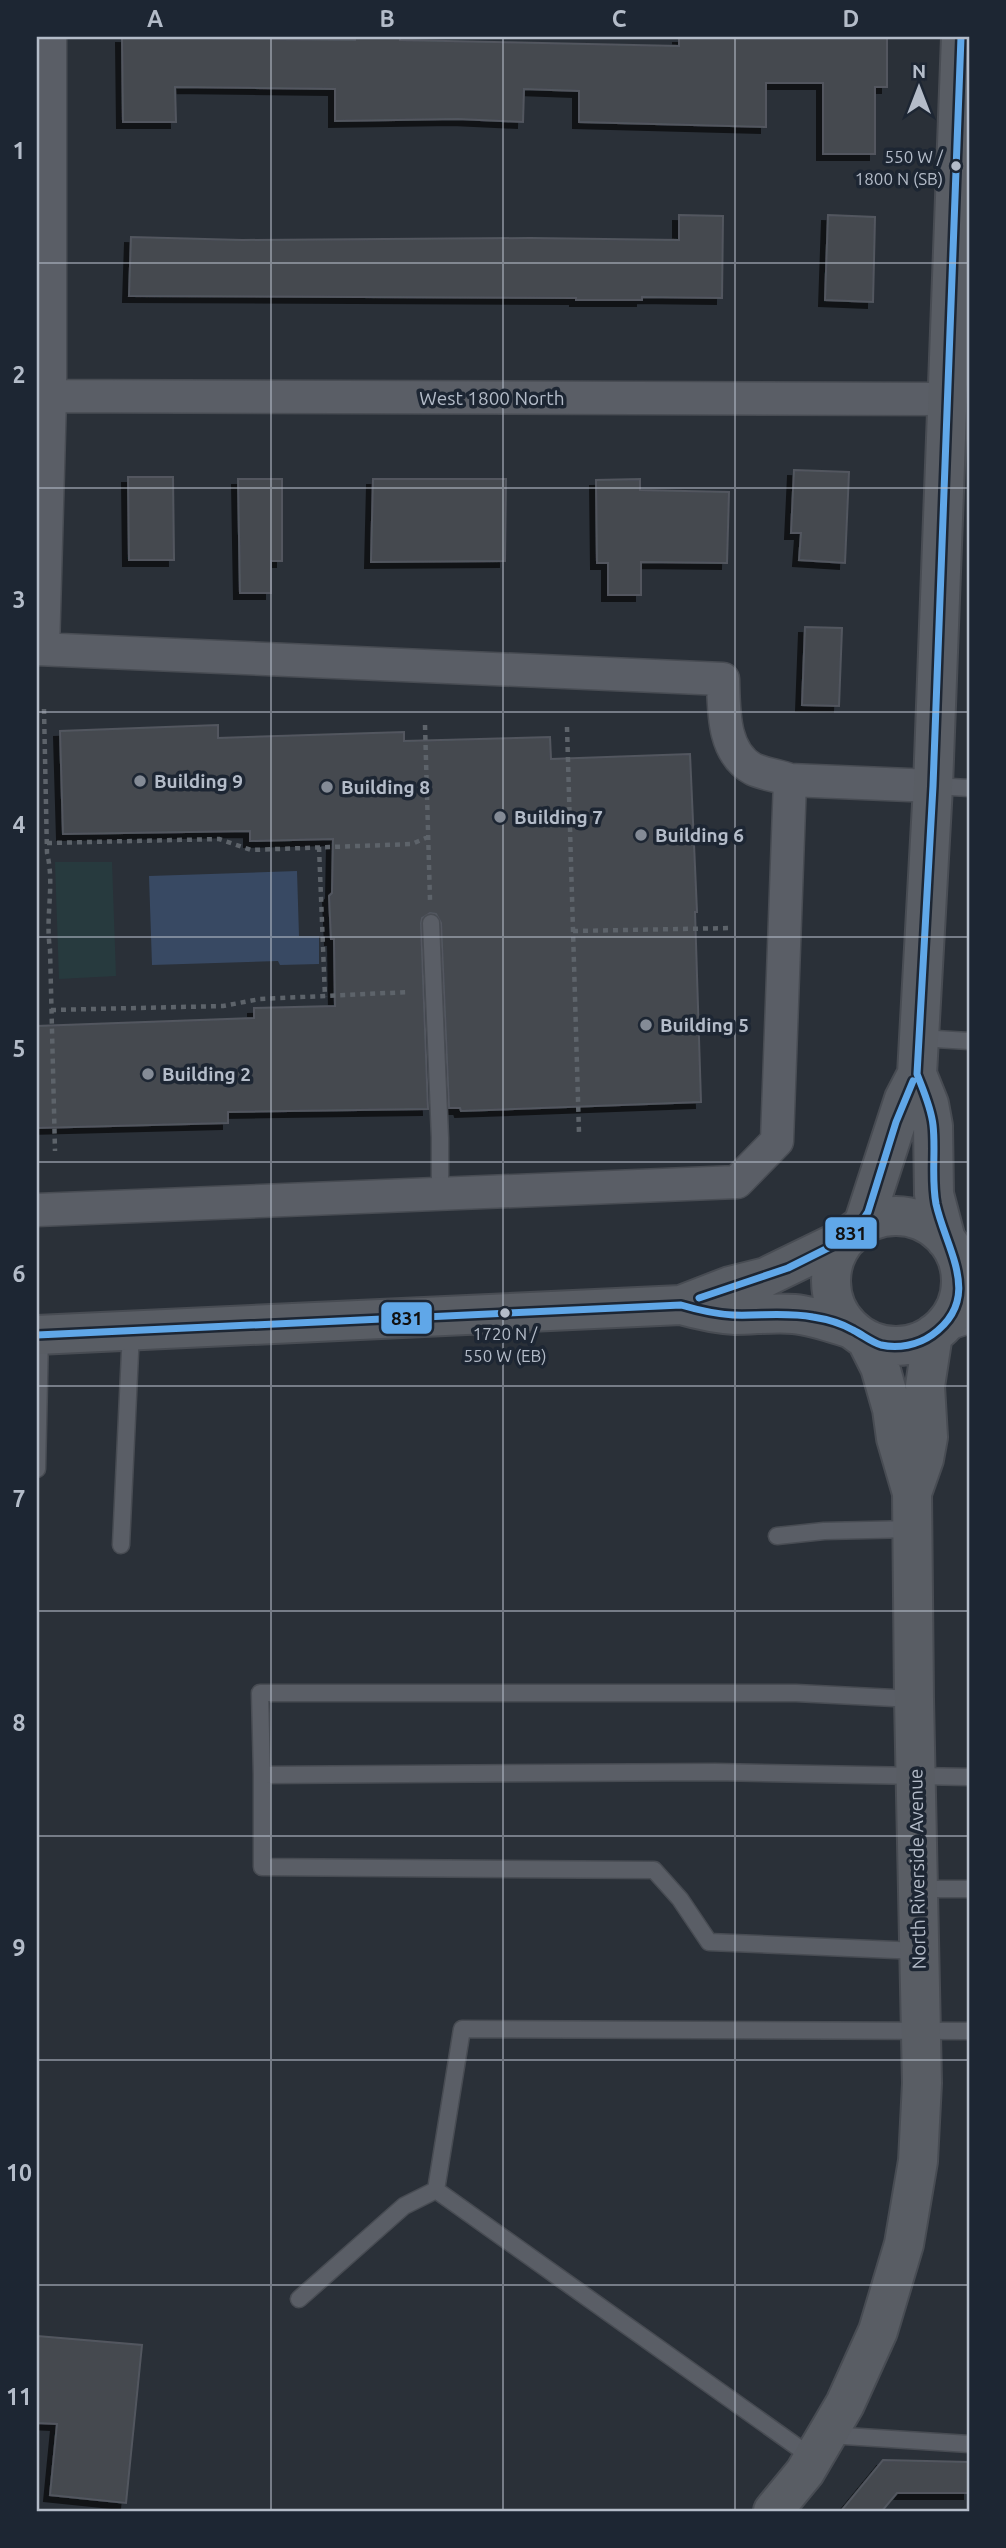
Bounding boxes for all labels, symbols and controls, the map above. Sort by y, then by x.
text: A [147,6,163,31]
text: B [379,6,395,31]
text: C [612,6,627,31]
text: D [843,6,859,31]
north arrow [884,52,954,122]
text: N [912,60,926,82]
text: 1 [13,138,25,163]
place label: 550 W / 1800 N (SB) [855,147,944,189]
marker: 550 W / 1800 N (SB) [949,159,963,173]
text: 2 [13,362,25,387]
street label: West 1800 North [419,387,565,409]
text: 3 [13,587,25,612]
place label: Building 9 [154,770,243,792]
marker: Building 9 [132,773,148,789]
place label: Building 8 [341,776,430,798]
marker: Building 8 [319,779,335,795]
place label: Building 7 [514,806,603,828]
marker: Building 7 [492,809,508,825]
text: 4 [13,812,26,837]
place label: Building 6 [655,824,744,846]
marker: Building 6 [633,827,649,843]
place label: Building 5 [660,1014,749,1036]
marker: Building 5 [638,1017,654,1033]
text: 5 [13,1036,25,1061]
place label: Building 2 [162,1063,251,1085]
marker: Building 2 [140,1066,156,1082]
line badge: 831 [824,1216,878,1250]
text: 831 [835,1222,867,1244]
text: 6 [13,1261,26,1286]
line badge: 831 [380,1301,433,1335]
marker: 1720 N / 550 W (EB) [498,1306,512,1320]
text: 831 [391,1307,423,1329]
place label: 1720 N / 550 W (EB) [463,1324,547,1366]
text: 7 [13,1486,25,1511]
text: 8 [13,1710,25,1735]
street label: North Riverside Avenue [904,1768,930,1970]
text: 9 [13,1935,25,1960]
text: 10 [6,2160,32,2185]
text: 11 [6,2384,32,2409]

